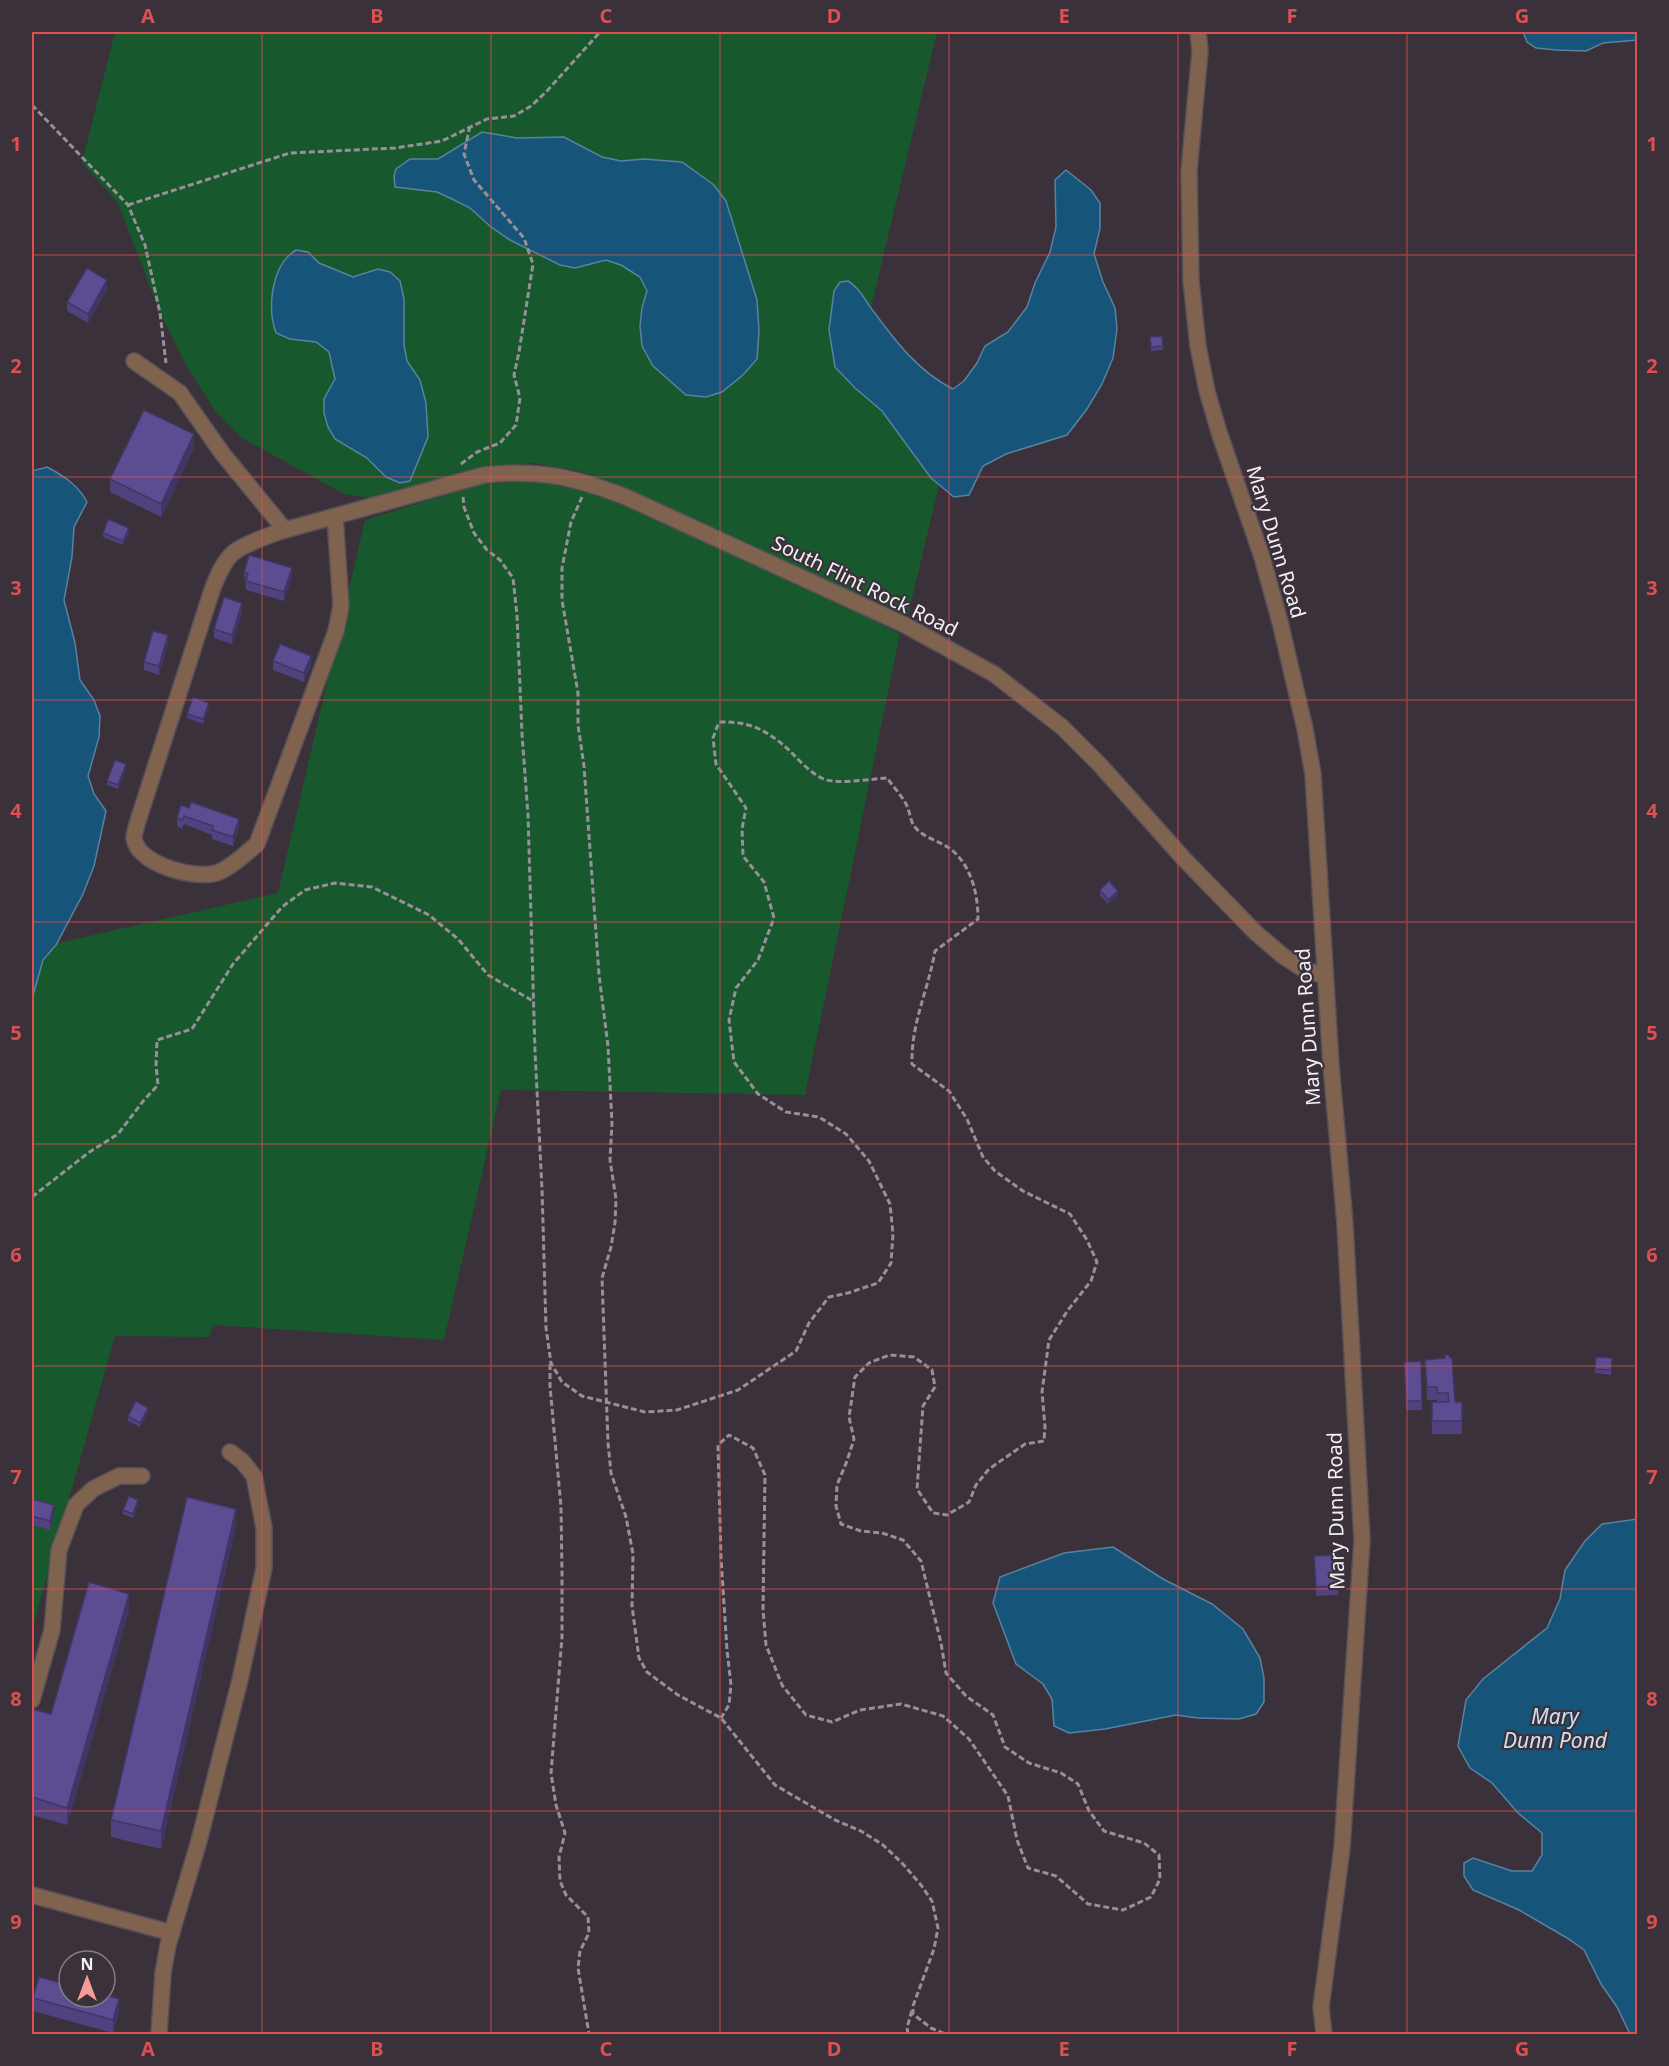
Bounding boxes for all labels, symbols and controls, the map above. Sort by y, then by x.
text: A [141,2,155,29]
text: B [370,2,384,29]
text: C [600,2,613,29]
text: D [827,2,841,29]
text: E [1058,2,1070,29]
text: F [1287,2,1297,29]
text: G [1515,2,1529,29]
text: 1 [10,130,22,157]
text: 1 [1646,130,1658,157]
text: 2 [10,352,22,379]
text: 2 [1646,352,1658,379]
street label: Mary Dunn Road [1240,462,1312,621]
street label: South Flint Rock Road [768,529,963,642]
text: 3 [10,574,22,601]
text: 3 [1646,574,1658,601]
text: 4 [10,797,22,824]
text: 4 [1646,797,1658,824]
street label: Mary Dunn Road [1289,947,1326,1107]
text: 5 [10,1019,22,1046]
text: 5 [1646,1019,1658,1046]
text: 6 [10,1241,22,1268]
text: 6 [1646,1241,1658,1268]
street label: Mary Dunn Road [1321,1432,1350,1590]
text: 7 [10,1463,22,1490]
text: 7 [1646,1463,1658,1490]
text: 8 [10,1685,22,1712]
text: 8 [1646,1685,1658,1712]
water label: Mary Dunn Pond [1503,1702,1608,1754]
text: 9 [10,1908,22,1935]
text: 9 [1646,1908,1658,1935]
north arrow [57,1949,117,2009]
text: N [80,1953,94,1975]
text: A [141,2035,155,2062]
text: B [370,2035,384,2062]
text: C [600,2035,613,2062]
text: D [827,2035,841,2062]
text: E [1058,2035,1070,2062]
text: F [1287,2035,1297,2062]
text: G [1515,2035,1529,2062]

